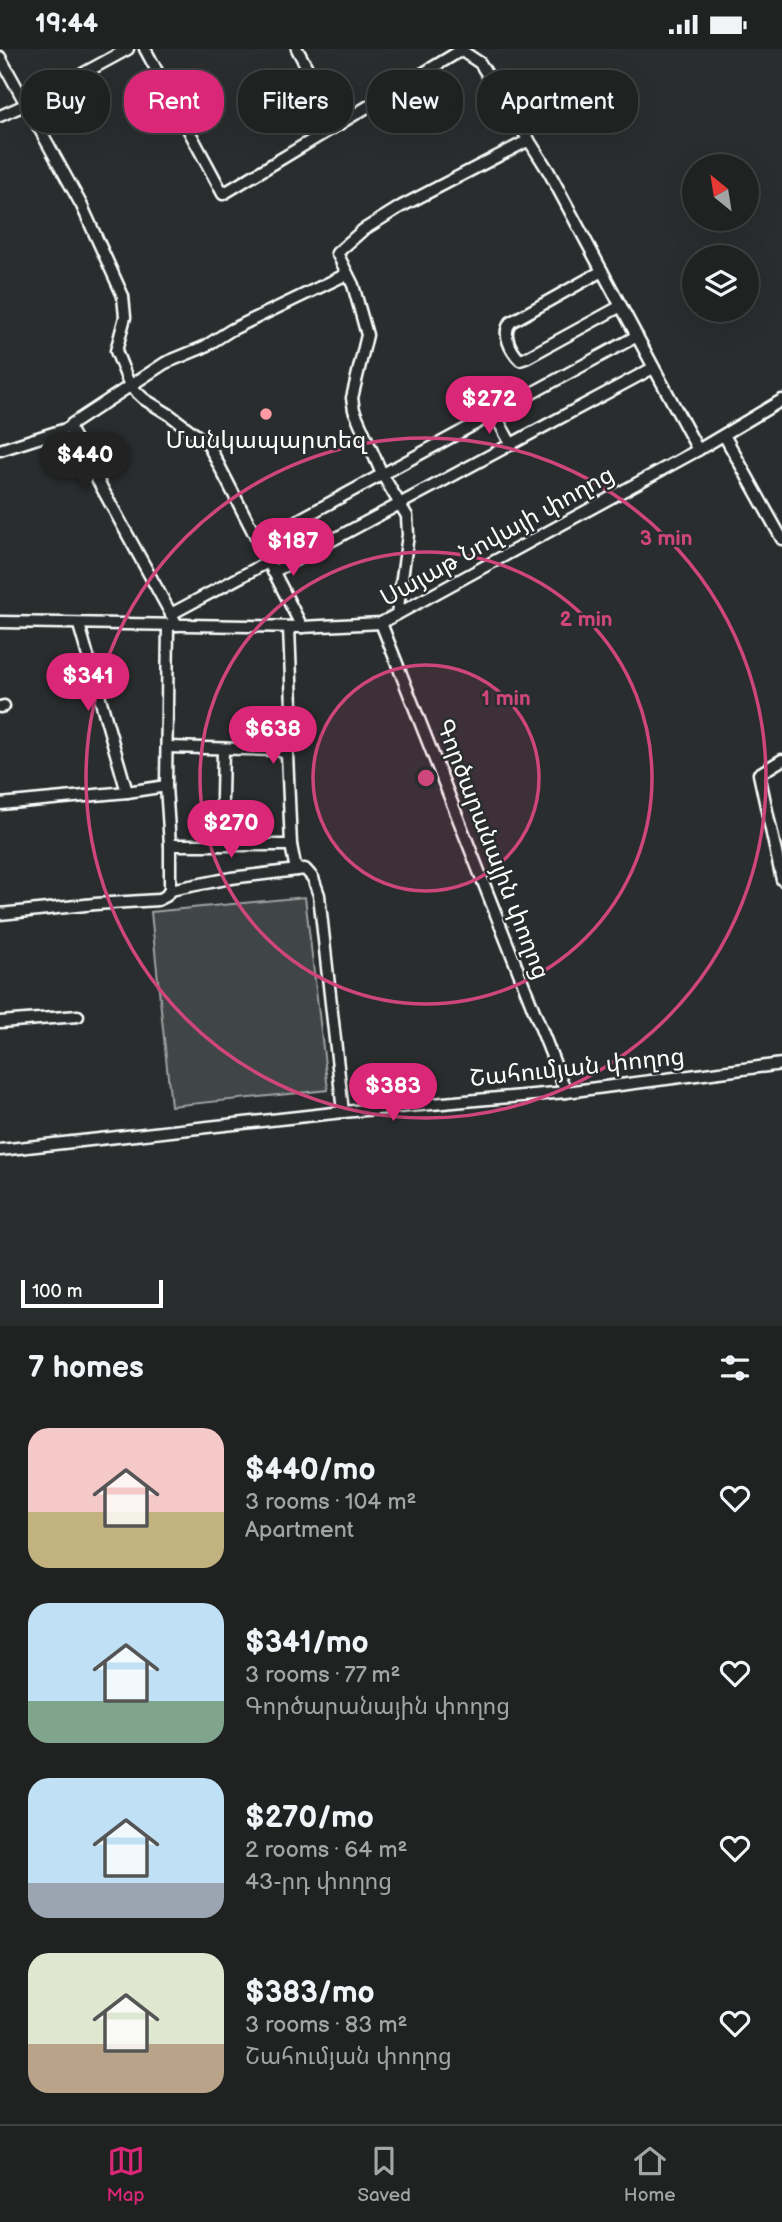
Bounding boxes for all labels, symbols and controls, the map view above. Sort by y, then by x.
text: 19:44 [35,9,98,40]
chip: Buy [21,70,110,133]
chip: Rent [124,70,224,133]
chip: Filters [238,70,353,133]
chip: New [367,70,463,133]
chip: Apartment [477,70,638,133]
north arrow [682,154,760,231]
map controls [682,154,759,322]
button: layers [682,245,759,322]
pin: $272 [448,377,530,436]
text: $272 [462,385,516,413]
marker: Մանկապարտեզ [258,406,274,422]
place label: Մանկապարտեզ [166,426,368,455]
pin: $440 [44,433,126,492]
text: $440 [57,441,113,469]
street label: Սայաթ Նովայի փողոց [375,460,619,613]
pin: $187 [252,519,334,578]
text: 3 min [640,526,692,551]
text: $187 [267,527,319,555]
text: 2 min [559,607,613,632]
pin: $341 [47,653,129,713]
text: $341 [62,662,114,690]
text: 1 min [481,686,531,711]
pin: $638 [232,707,314,766]
text: $638 [245,715,301,743]
street label: Գործարանային փողոց [429,715,556,984]
centre of rings [414,766,438,790]
pin: $270 [190,801,272,860]
text: $270 [203,809,259,837]
street label: Շահումյան փողոց [468,1042,686,1093]
pin: $383 [352,1063,434,1123]
text: $383 [365,1072,421,1100]
scale bar [21,1277,163,1309]
text: 100 m [32,1280,83,1303]
icon: filters [716,1349,754,1387]
text: 7 homes [28,1350,144,1386]
text: $440/mo [245,1452,376,1488]
icon: home [84,1456,168,1540]
icon: heart [716,1479,754,1517]
text: 3 rooms · 104 m² [245,1488,416,1516]
text: Apartment [245,1516,354,1544]
text: $341/mo [245,1625,369,1661]
icon: home [84,1631,168,1715]
icon: heart [716,1654,754,1692]
text: 3 rooms · 77 m² [245,1661,401,1689]
text: Գործարանային փողոց [245,1693,510,1721]
text: $270/mo [245,1800,374,1836]
icon: home [84,1806,168,1890]
icon: heart [716,1829,754,1867]
text: 2 rooms · 64 m² [245,1836,407,1864]
text: 43-րդ փողոց [245,1868,392,1896]
text: $383/mo [245,1975,375,2011]
icon: home [84,1981,168,2065]
icon: heart [716,2004,754,2042]
text: 3 rooms · 83 m² [245,2011,407,2039]
text: Շահումյան փողոց [245,2043,452,2071]
tab: Map [106,2142,145,2207]
tab: Saved [358,2142,411,2207]
tab: Home [624,2142,676,2207]

